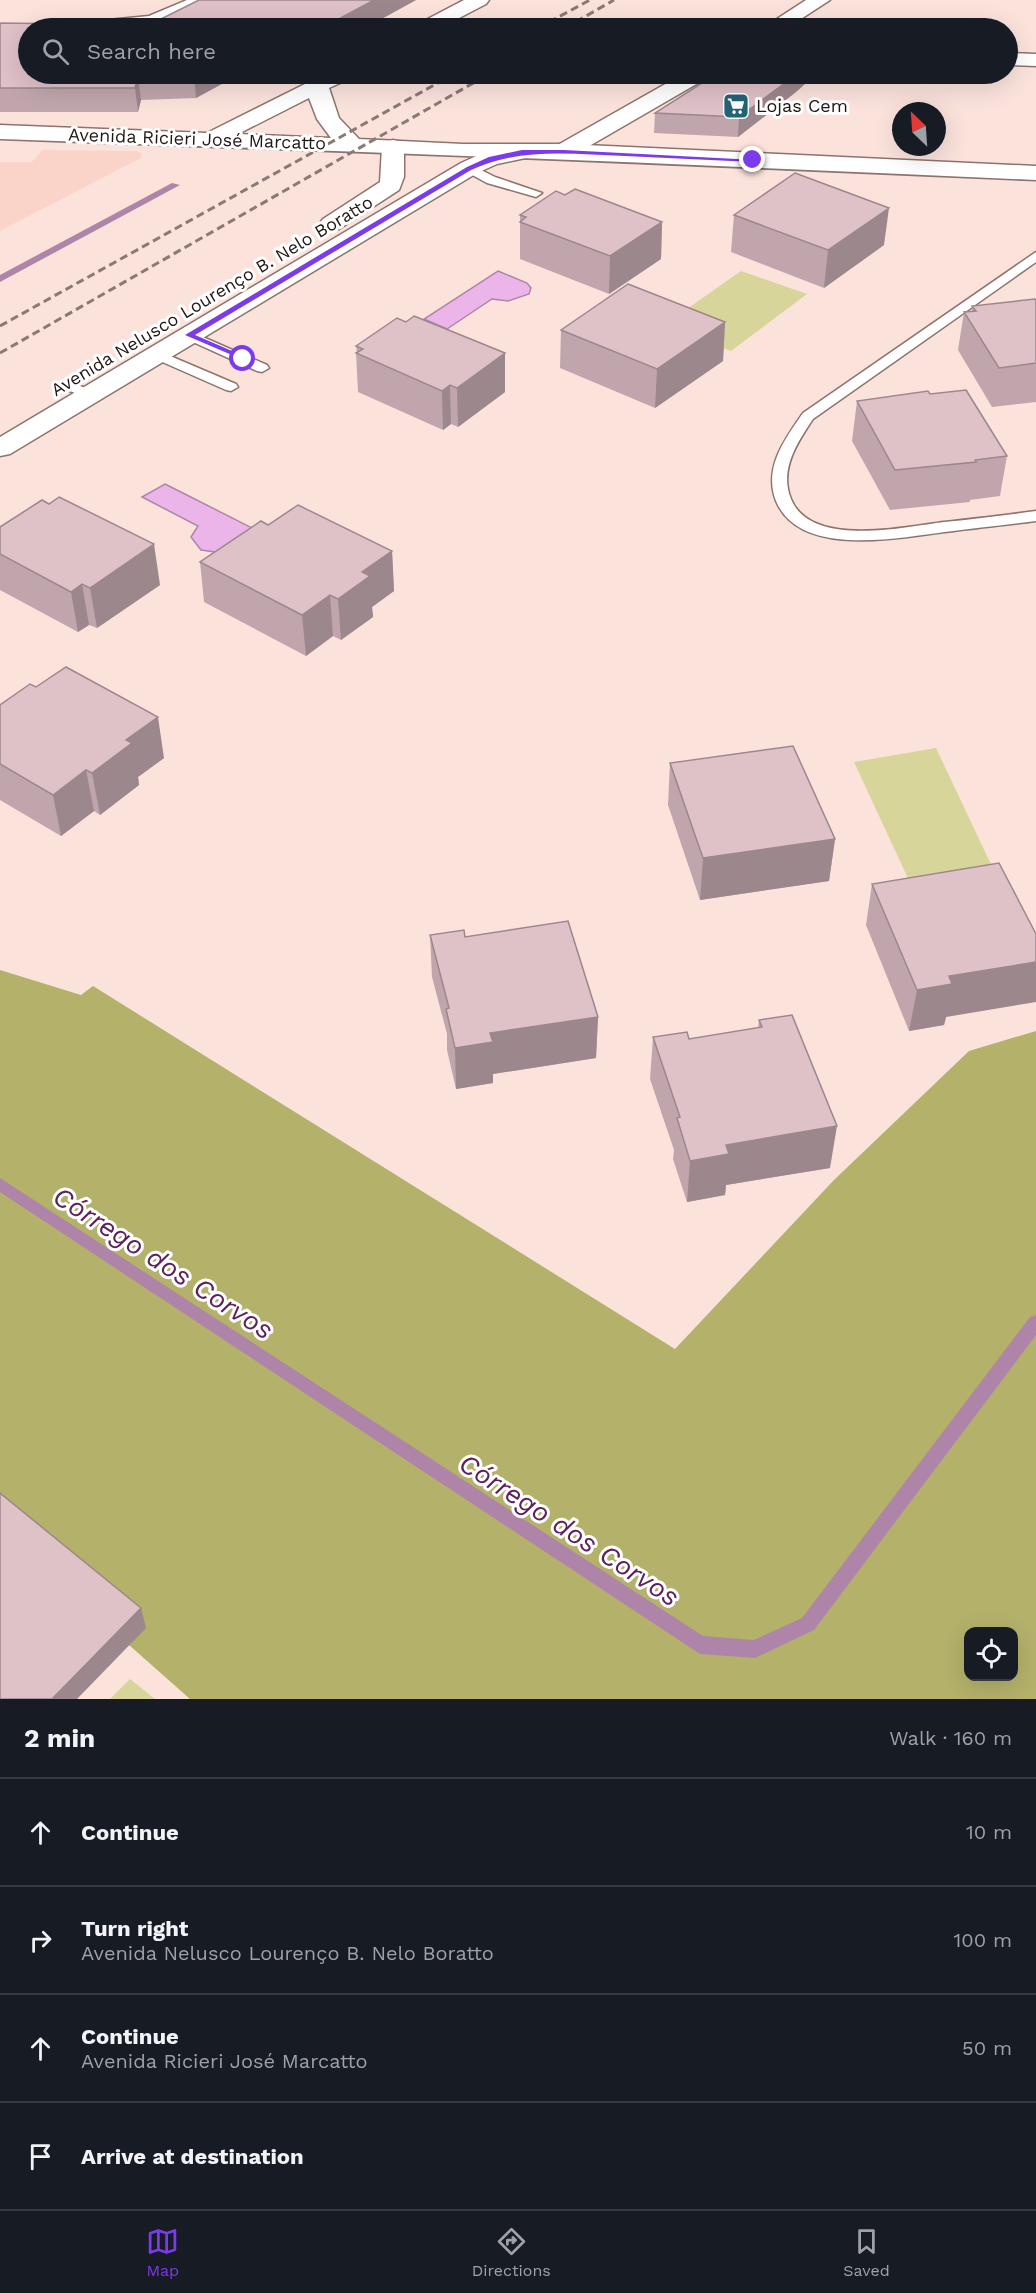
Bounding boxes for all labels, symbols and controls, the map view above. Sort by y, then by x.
search box [18,18,1018,84]
icon: search [39,35,72,68]
text: Search here [87,39,216,64]
supermarket icon: Lojas Cem [721,91,751,121]
place label: Lojas Cem [756,95,848,116]
north arrow [892,102,946,156]
street label: Avenida Ricieri José Marcatto [68,124,326,153]
route end [739,146,765,172]
street label: Avenida Nelusco Lourenço B. Nelo Boratto [47,191,376,400]
route start [229,345,255,371]
water label: Córrego dos Corvos [47,1180,279,1346]
water label: Córrego dos Corvos [453,1447,685,1613]
map controls [964,1627,1018,1681]
button: locate [964,1627,1018,1681]
text: 2 min [24,1723,95,1753]
text: Walk · 160 m [889,1726,1012,1750]
icon: ahead [24,1816,57,1849]
text: Continue [81,1820,179,1845]
text: 10 m [966,1820,1012,1844]
text: Turn right [81,1916,188,1941]
icon: right [24,1924,57,1957]
text: 100 m [953,1928,1012,1952]
text: Avenida Nelusco Lourenço B. Nelo Boratto [81,1941,494,1965]
text: Continue [81,2024,179,2049]
icon: ahead [24,2032,57,2065]
text: 50 m [962,2036,1012,2060]
text: Avenida Ricieri José Marcatto [81,2049,368,2073]
icon: arrive [24,2140,57,2173]
text: Arrive at destination [81,2144,304,2169]
tab: Map [146,2225,179,2280]
tab: Directions [472,2225,551,2280]
tab: Saved [843,2225,890,2280]

